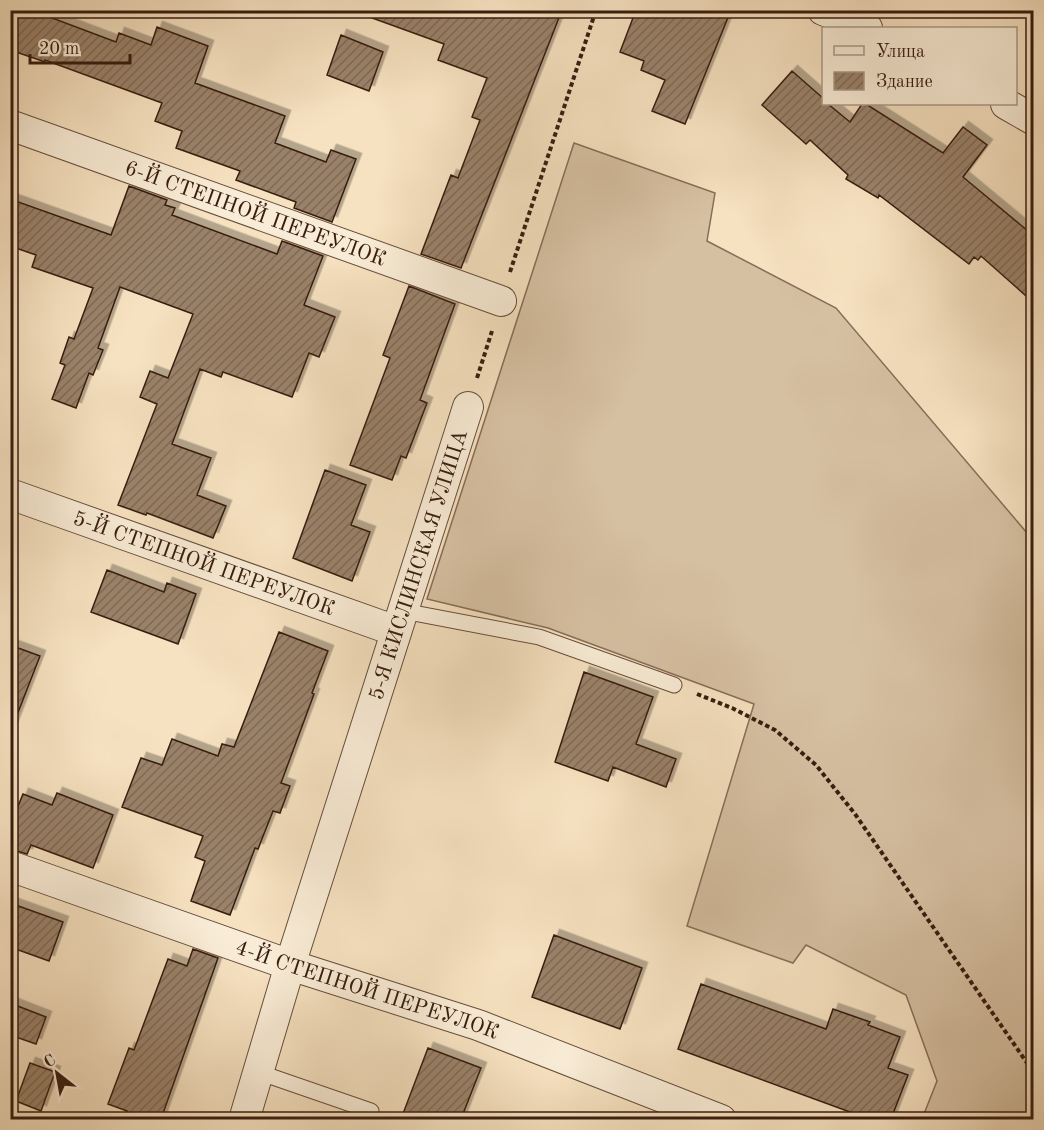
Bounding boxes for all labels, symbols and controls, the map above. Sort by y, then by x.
scale bar [30,27,130,65]
legend [822,27,1017,105]
text: 20 m [39,40,79,58]
text: Улица [876,43,925,61]
text: Здание [876,73,933,91]
street label: 6-Й СТЕПНОЙ ПЕРЕУЛОК [122,158,389,271]
street label: 5-Я КИСЛИНСКАЯ УЛИЦА [366,427,472,703]
street label: 5-Й СТЕПНОЙ ПЕРЕУЛОК [70,508,337,620]
street label: 4-Й СТЕПНОЙ ПЕРЕУЛОК [232,938,501,1044]
north arrow [27,1043,87,1103]
text: С [42,1052,59,1071]

